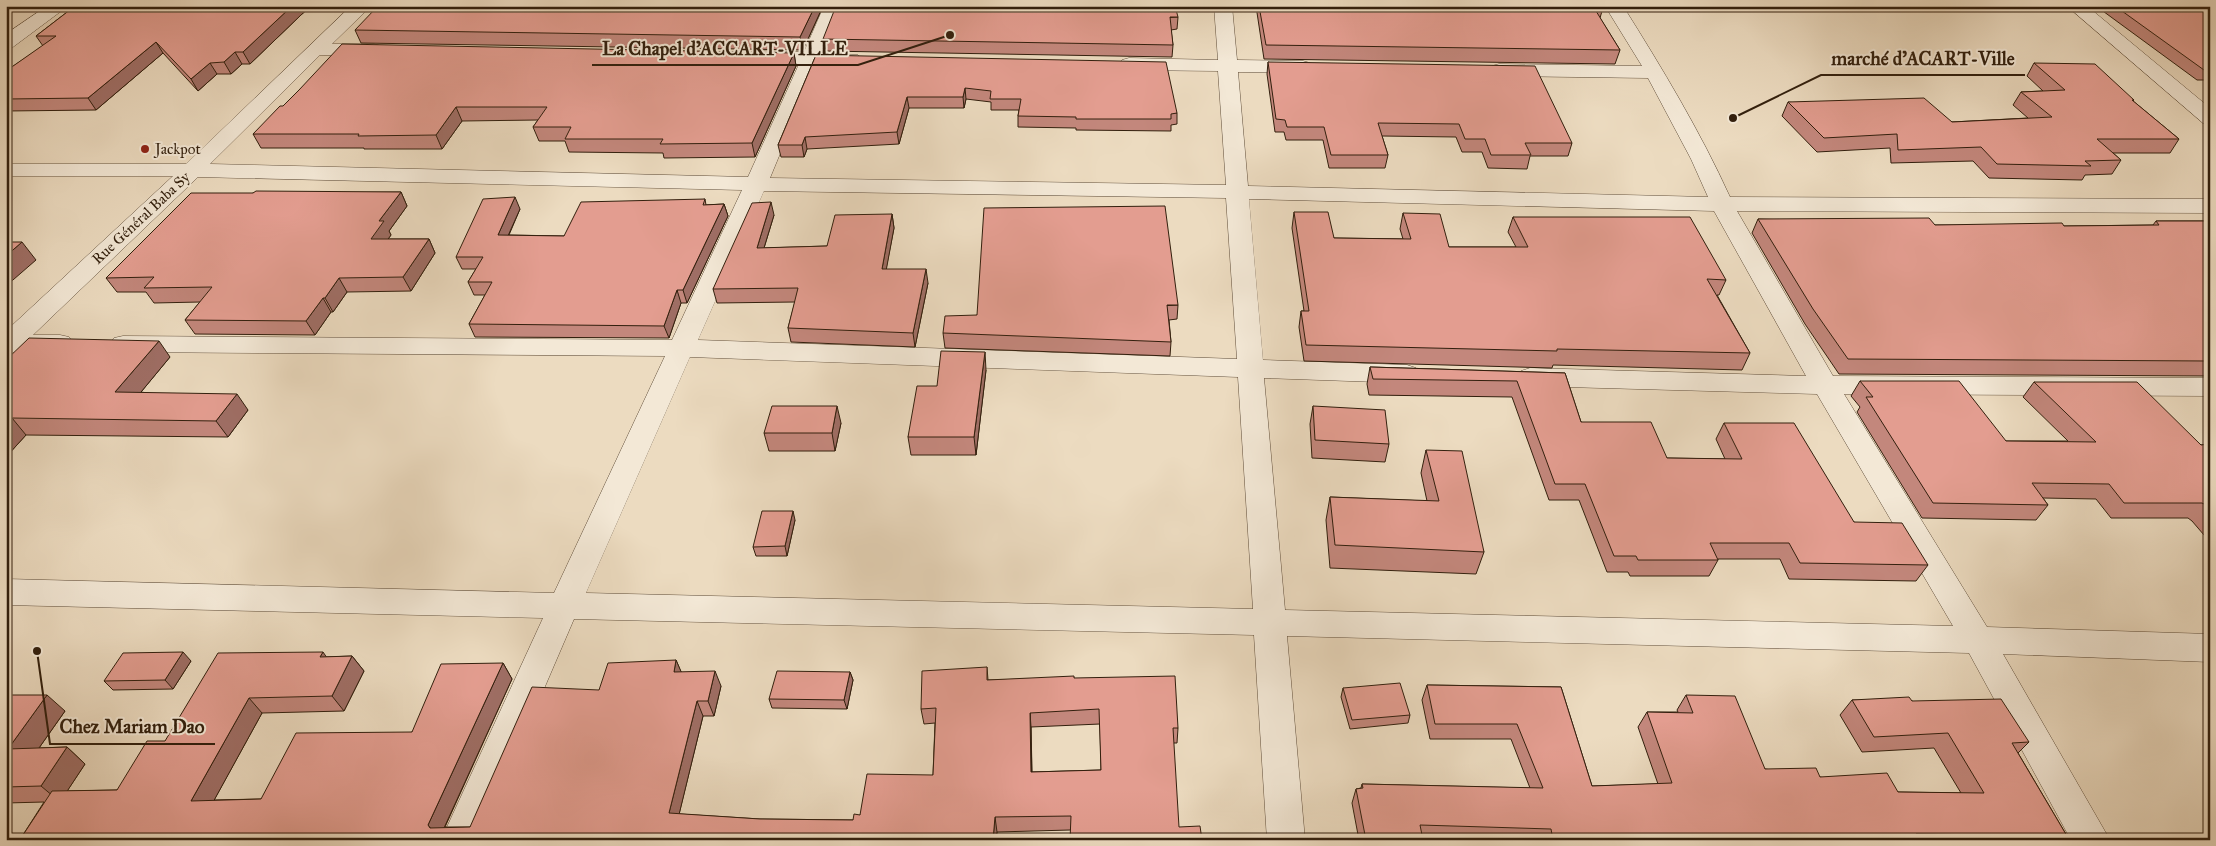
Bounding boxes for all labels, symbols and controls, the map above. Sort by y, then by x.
callout: La Chapel d'ACCART-VILLE [592,31,858,65]
text: La Chapel d'ACCART-VILLE [602,37,848,61]
callout: marché d'ACART-Ville [1821,41,2025,75]
text: marché d'ACART-Ville [1830,47,2015,70]
place label: Jackpot [153,140,202,159]
marker: Jackpot [139,143,151,155]
street label: Rue Général Baba Sy [88,167,194,268]
callout: Chez Mariam Dao [50,710,215,744]
text: Chez Mariam Dao [59,715,205,738]

